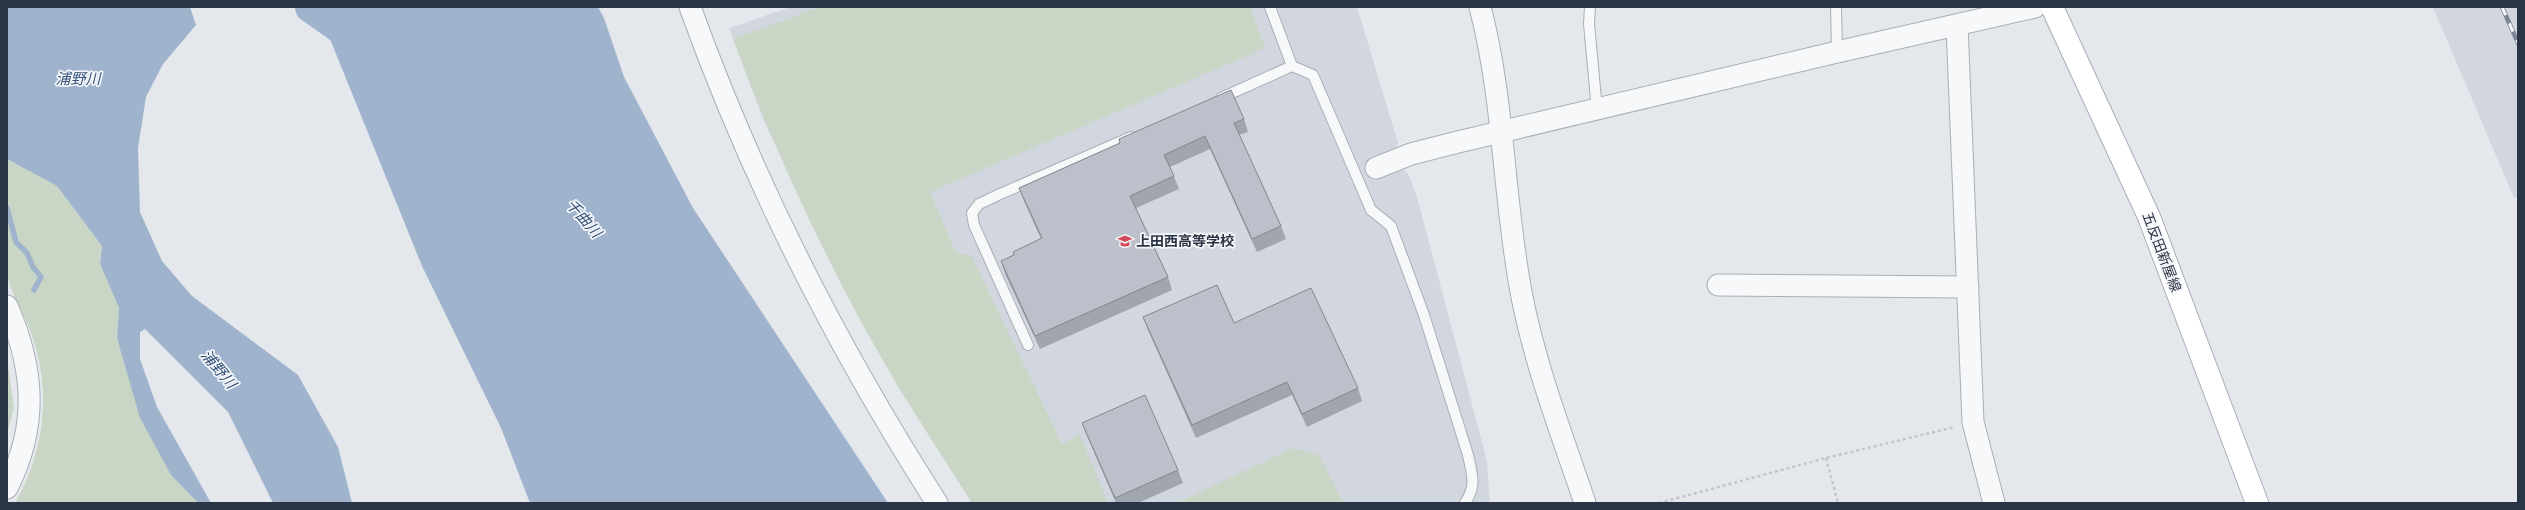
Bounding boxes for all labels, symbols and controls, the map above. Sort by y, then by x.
water label: 浦野川 [55,69,102,88]
water label: 千曲川 [562,195,607,243]
street label: 五反田新屋線 [2139,210,2185,294]
place label: 上田西高等学校 [1136,232,1234,250]
school or university icon: 上田西高等学校 [1117,233,1133,249]
water label: 浦野川 [197,346,242,394]

